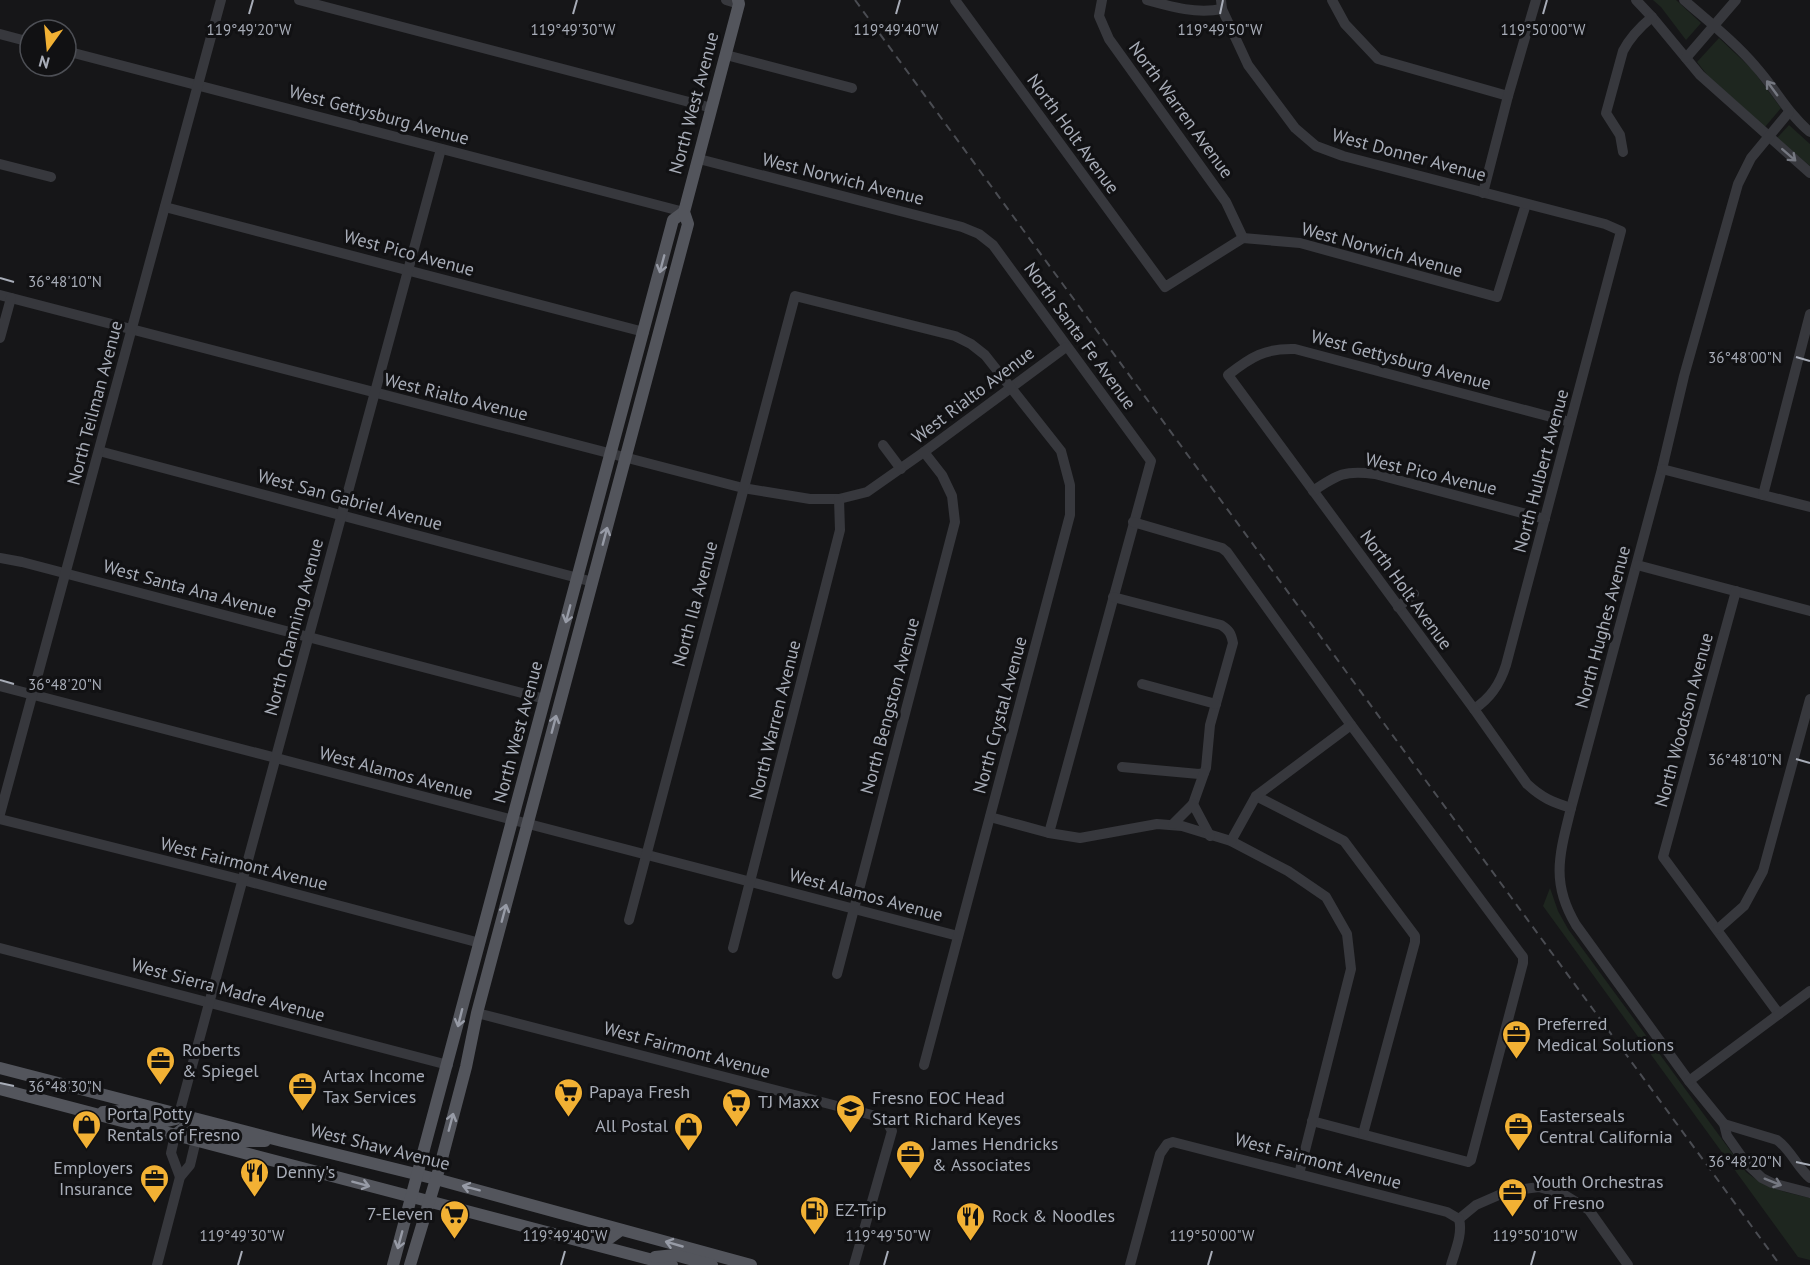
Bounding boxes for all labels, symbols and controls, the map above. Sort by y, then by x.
north arrow [18,18,78,78]
text: 119°49'20"W [207,20,292,39]
text: 119°49'30"W [531,20,616,39]
text: 119°49'40"W [854,20,939,39]
text: 119°49'50"W [1178,20,1263,39]
text: 119°50'00"W [1501,20,1586,39]
street label: North West Avenue [663,29,724,176]
street label: North Warren Avenue [1124,37,1239,183]
text: N [36,51,52,74]
street label: North Holt Avenue [1022,69,1125,198]
street label: West Gettysburg Avenue [286,79,472,150]
one-way arrow [1766,80,1778,96]
street label: West Donner Avenue [1330,123,1489,186]
street label: West Norwich Avenue [760,147,926,210]
one-way arrow [1781,148,1796,162]
street label: West Norwich Avenue [1299,217,1465,282]
street label: West Pico Avenue [341,224,477,281]
one-way arrow [656,254,667,273]
street label: North Santa Fe Avenue [1019,258,1142,414]
text: 36°48'10"N [28,272,102,291]
street label: North Teilman Avenue [61,318,128,488]
street label: West Gettysburg Avenue [1308,324,1494,395]
street label: West Rialto Avenue [907,341,1039,448]
text: 36°48'00"N [1708,348,1782,367]
street label: West Rialto Avenue [382,368,530,426]
street label: North Hulbert Avenue [1508,387,1573,555]
street label: West Pico Avenue [1363,447,1499,500]
street label: West San Gabriel Avenue [255,464,445,535]
street label: North Holt Avenue [1355,525,1458,654]
one-way arrow [600,527,611,546]
street label: North Channing Avenue [259,536,328,718]
street label: North Ila Avenue [667,539,722,669]
street label: North Hughes Avenue [1570,543,1635,711]
street label: West Santa Ana Avenue [101,554,280,623]
one-way arrow [562,605,573,624]
street label: North Bengston Avenue [855,615,924,797]
street label: North Woodson Avenue [1649,630,1718,810]
street label: North Crystal Avenue [967,634,1032,796]
street label: North Warren Avenue [744,638,805,802]
street label: North West Avenue [487,658,548,805]
text: 36°48'20"N [28,675,102,694]
one-way arrow [549,715,561,734]
street label: West Alamos Avenue [317,741,476,804]
text: 36°48'10"N [1708,750,1782,769]
street label: West Fairmont Avenue [158,832,330,895]
street label: West Alamos Avenue [787,863,946,926]
one-way arrow [498,904,510,923]
street label: West Sierra Madre Avenue [129,953,328,1026]
one-way arrow [453,1009,465,1028]
place label: Preferred Medical Solutions [1537,1012,1674,1056]
street label: West Fairmont Avenue [601,1016,773,1083]
office icon: Preferred Medical Solutions [1500,1018,1532,1060]
place label: Roberts & Spiegel [182,1038,259,1082]
office icon: Roberts & Spiegel [145,1044,177,1086]
place label: Artax Income Tax Services [323,1064,425,1108]
office icon: Artax Income Tax Services [286,1070,318,1112]
supermarket icon: Papaya Fresh [552,1076,584,1118]
text: 36°48'30"N [28,1077,102,1096]
place label: Papaya Fresh [589,1080,690,1103]
supermarket icon: TJ Maxx [721,1086,753,1128]
place label: Fresno EOC Head Start Richard Keyes [872,1086,1021,1130]
place label: TJ Maxx [758,1090,819,1113]
school or university icon: Fresno EOC Head Start Richard Keyes [835,1092,867,1134]
place label: Porta Potty Rentals of Fresno [107,1102,240,1146]
place label: Easterseals Central California [1539,1104,1673,1148]
shop icon: Porta Potty Rentals of Fresno [70,1108,102,1150]
shop icon: All Postal [673,1110,705,1152]
office icon: Easterseals Central California [1502,1110,1534,1152]
one-way arrow [446,1113,458,1132]
place label: All Postal [595,1114,669,1137]
street label: West Shaw Avenue [308,1118,452,1175]
street label: West Fairmont Avenue [1232,1127,1404,1194]
place label: James Hendricks & Associates [931,1132,1058,1176]
office icon: James Hendricks & Associates [895,1138,927,1180]
text: 36°48'20"N [1708,1152,1782,1171]
place label: Employers Insurance [53,1156,133,1200]
restaurant icon: Denny's [239,1156,271,1198]
place label: Denny's [276,1160,335,1183]
office icon: Employers Insurance [138,1162,170,1204]
place label: Youth Orchestras of Fresno [1533,1170,1663,1214]
office icon: Youth Orchestras of Fresno [1496,1176,1528,1218]
one-way arrow [1763,1177,1782,1188]
one-way arrow [351,1178,370,1190]
one-way arrow [462,1182,481,1194]
fuel station icon: EZ-Trip [798,1194,830,1236]
supermarket icon: 7-Eleven [438,1198,470,1240]
place label: EZ-Trip [835,1198,887,1221]
restaurant icon: Rock & Noodles [955,1200,987,1242]
place label: 7-Eleven [367,1202,433,1225]
place label: Rock & Noodles [992,1204,1115,1227]
text: 119°49'30"W [200,1226,285,1245]
text: 119°49'40"W [523,1226,608,1245]
text: 119°49'50"W [846,1226,931,1245]
text: 119°50'00"W [1170,1226,1255,1245]
text: 119°50'10"W [1493,1226,1578,1245]
one-way arrow [394,1230,405,1249]
one-way arrow [665,1238,684,1249]

